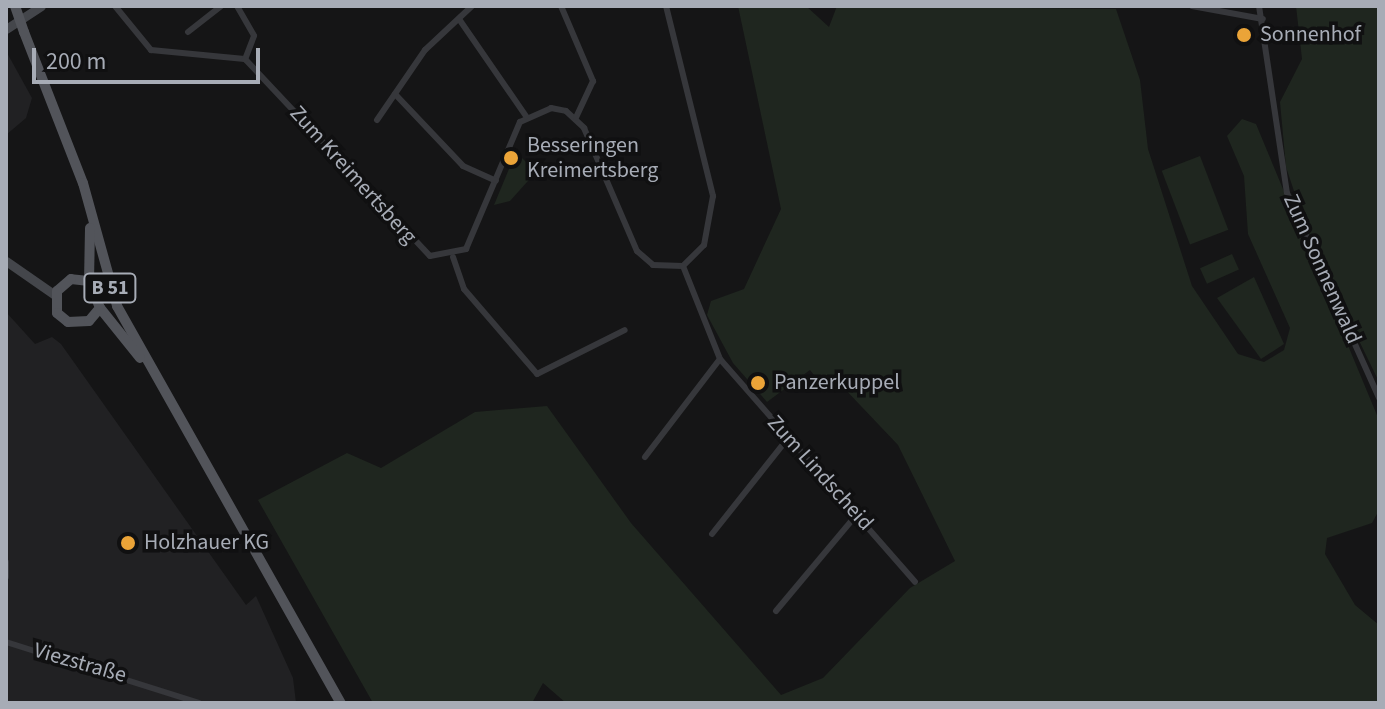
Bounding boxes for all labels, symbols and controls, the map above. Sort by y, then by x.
place label: Sonnenhof [1260,22,1361,48]
marker: Sonnenhof [1235,26,1253,44]
scale bar [36,32,264,82]
text: 200 m [46,44,106,79]
street label: Zum Kreimertsberg [284,100,422,250]
place label: Besseringen Kreimertsberg [527,132,658,184]
marker: Besseringen Kreimertsberg [502,149,520,167]
street label: Zum Sonnenwald [1277,190,1367,348]
road number: B 51 [82,272,138,304]
place label: Panzerkuppel [774,370,900,396]
marker: Panzerkuppel [749,374,767,392]
street label: Zum Lindscheid [761,410,879,536]
place label: Holzhauer KG [144,530,269,556]
marker: Holzhauer KG [119,534,137,552]
street label: Viezstraße [31,637,129,689]

